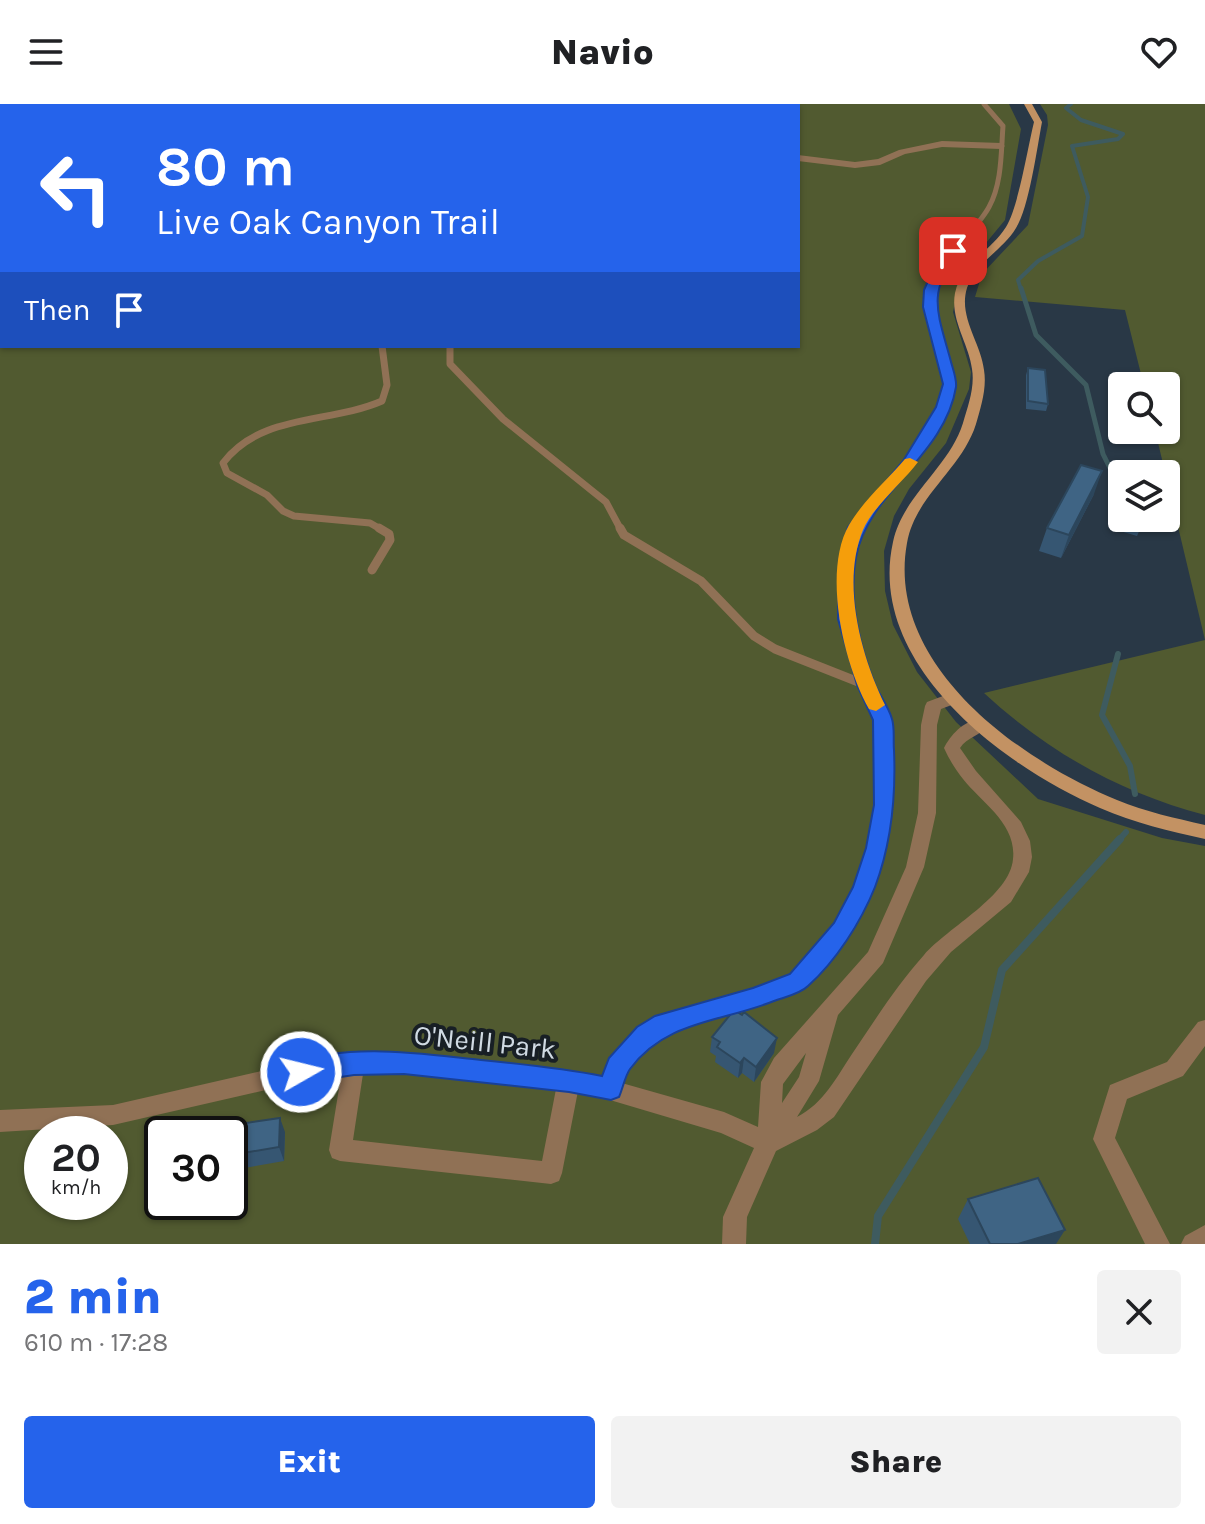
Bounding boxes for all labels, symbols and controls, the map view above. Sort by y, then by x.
icon: menu [24,30,68,74]
icon: heart [1137,30,1181,74]
text: Navio [551,31,654,73]
text: 80 m [156,134,295,199]
icon: left [24,136,128,240]
text: Live Oak Canyon Trail [156,201,500,243]
pin [919,217,987,285]
icon: arrive [931,229,975,273]
icon: arrive [107,288,151,332]
text: Then [24,292,91,328]
map controls [1108,372,1180,532]
button: search [1108,372,1180,444]
button: layers [1108,460,1180,532]
street label: O'Neill Park [412,1018,558,1066]
position arrow [259,1030,343,1114]
speed limit sign: 30 [144,1116,248,1220]
text: 20 [51,1134,101,1181]
text: km/h [51,1176,101,1199]
text: 2 min [24,1269,162,1325]
button: close [1097,1270,1181,1354]
text: 610 m · 17:28 [24,1327,168,1358]
button: Exit [24,1416,595,1508]
button: Share [611,1416,1181,1508]

